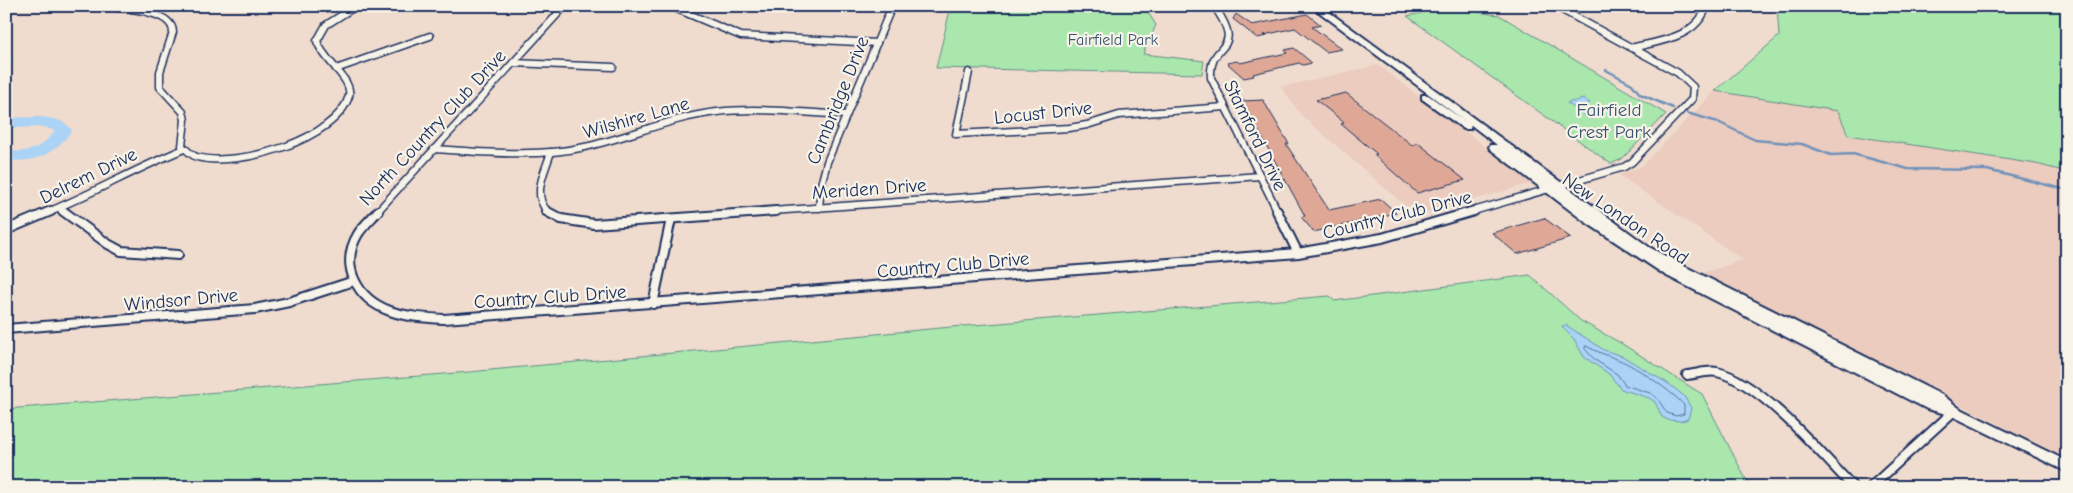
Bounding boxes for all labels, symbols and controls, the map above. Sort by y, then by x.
park label: Fairfield Park [1068,31,1159,49]
street label: Cambridge Drive [802,33,874,168]
street label: North Country Club Drive [355,45,511,210]
street label: Stamford Drive [1219,77,1291,194]
street label: Wilshire Lane [581,92,692,144]
street label: Locust Drive [993,97,1093,129]
park label: Fairfield Crest Park [1567,99,1652,143]
street label: Delrem Drive [36,143,141,209]
street label: New London Road [1558,168,1693,269]
street label: Meriden Drive [811,174,927,204]
street label: Country Club Drive [1321,186,1474,244]
street label: Country Club Drive [876,247,1030,283]
street label: Country Club Drive [473,281,627,313]
street label: Windsor Drive [123,284,239,316]

